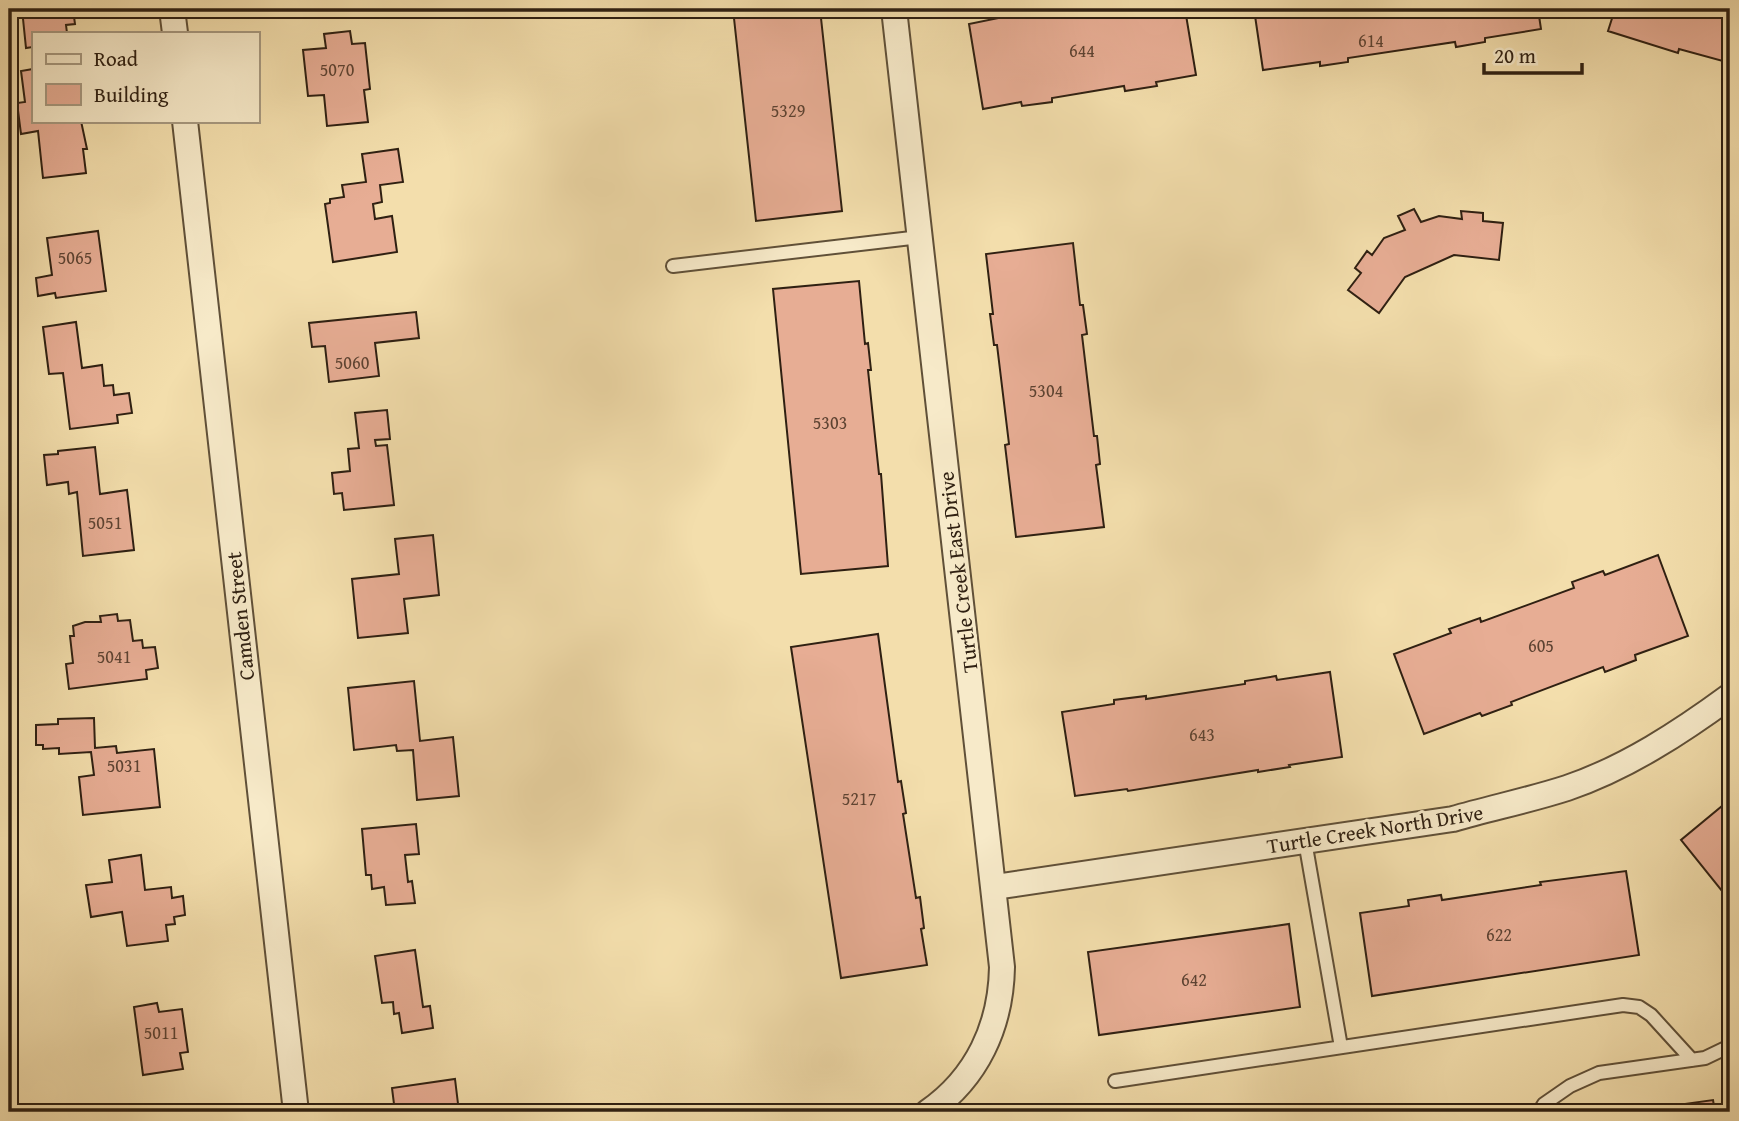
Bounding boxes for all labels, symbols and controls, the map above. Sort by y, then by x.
house number: 614 [1358,27,1384,54]
legend [32,32,259,122]
scale bar [1484,32,1582,76]
house number: 644 [1069,37,1095,64]
text: 20 m [1494,40,1536,71]
text: Road [94,43,139,74]
house number: 5070 [320,56,355,83]
text: Building [94,79,169,110]
house number: 5329 [771,97,805,124]
house number: 5065 [58,244,92,271]
house number: 5060 [335,349,370,376]
house number: 5304 [1029,377,1063,404]
house number: 5303 [813,409,847,436]
street label: Turtle Creek East Drive [930,470,986,674]
house number: 5051 [88,509,122,536]
street label: Camden Street [218,550,262,682]
house number: 605 [1528,632,1554,659]
house number: 5041 [97,643,131,670]
house number: 643 [1189,721,1215,748]
house number: 5031 [107,752,141,779]
house number: 5217 [842,785,876,812]
street label: Turtle Creek North Drive [1265,797,1485,861]
house number: 622 [1486,921,1512,948]
house number: 642 [1181,966,1207,993]
house number: 5011 [144,1019,178,1046]

